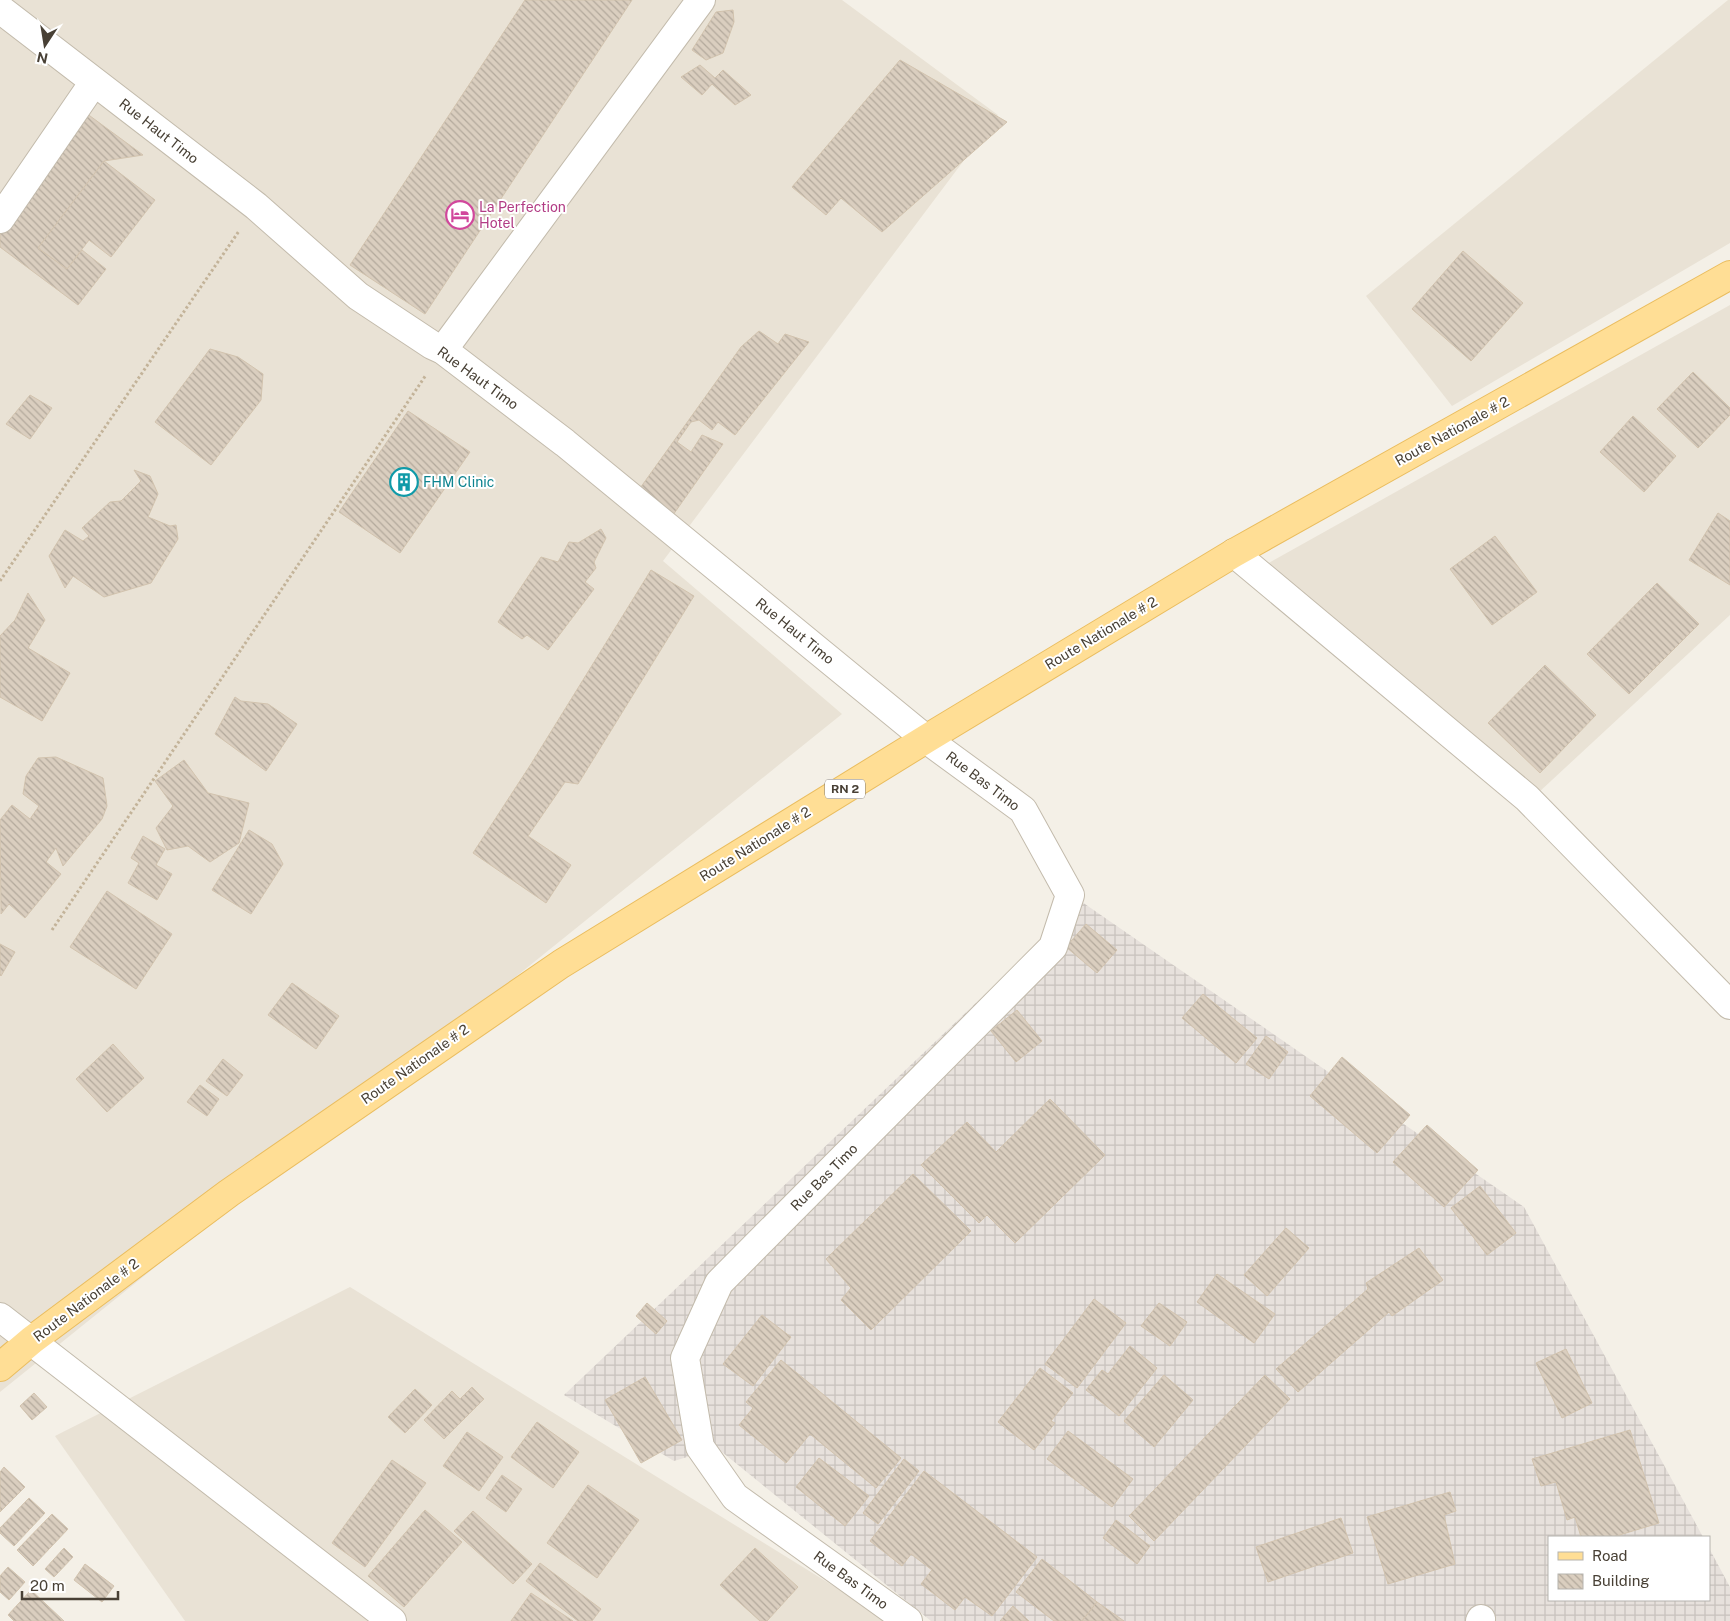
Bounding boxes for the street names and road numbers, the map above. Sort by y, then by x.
street label: Rue Haut Timo [116,95,202,167]
street label: Rue Haut Timo [434,343,522,413]
street label: Route Nationale # 2 [1392,393,1512,469]
street label: Route Nationale # 2 [1042,593,1160,673]
street label: Rue Haut Timo [753,595,837,667]
street label: Rue Bas Timo [943,748,1023,814]
road number: RN 2 [825,780,865,799]
street label: Route Nationale # 2 [697,803,813,885]
street label: Route Nationale # 2 [358,1021,472,1107]
street label: Rue Bas Timo [787,1140,861,1214]
street label: Route Nationale # 2 [30,1255,142,1345]
street label: Rue Bas Timo [811,1548,891,1612]

